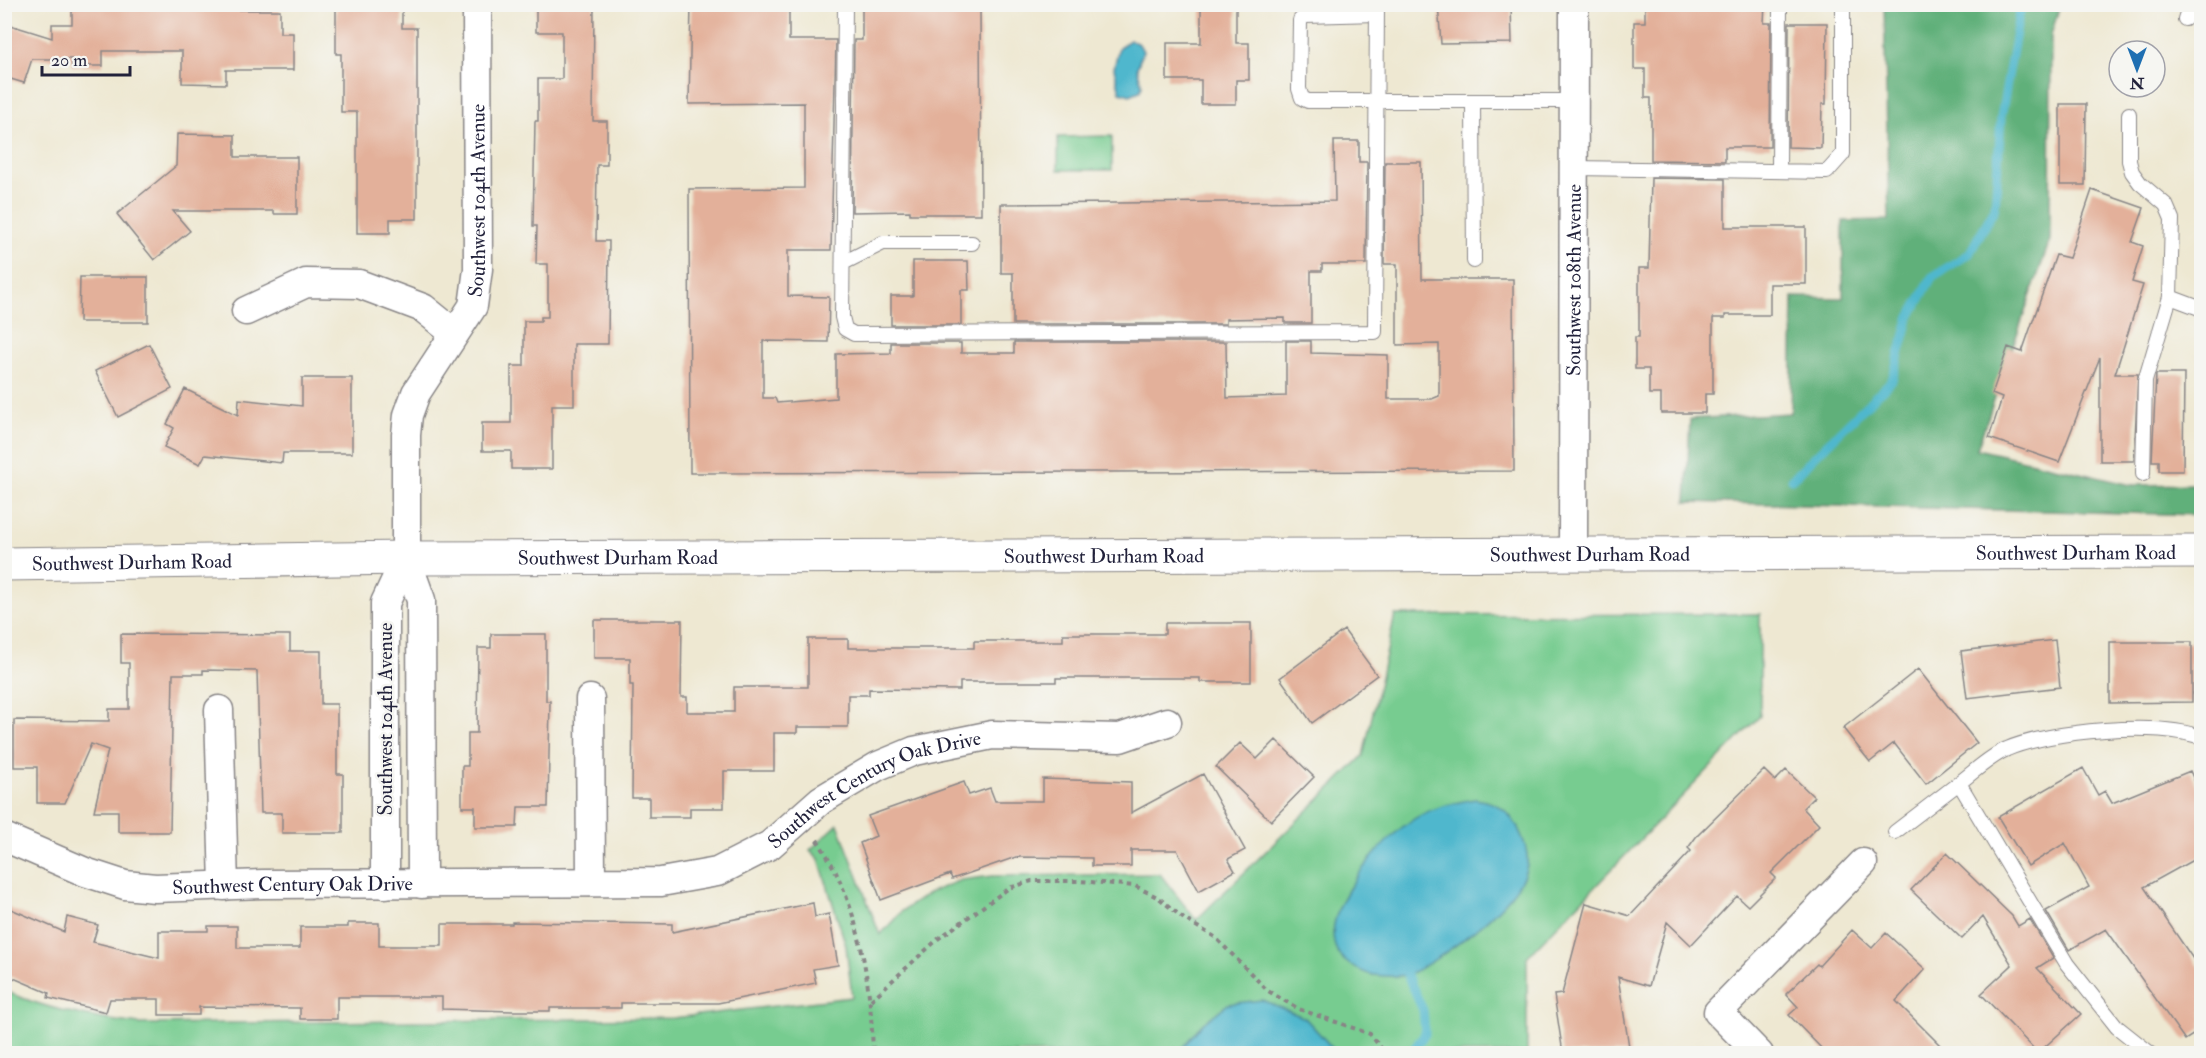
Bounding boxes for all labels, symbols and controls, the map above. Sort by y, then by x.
scale bar [42,39,130,77]
north arrow [2107,39,2167,99]
text: 20 m [51,49,87,72]
text: N [2129,73,2145,93]
street label: Southwest 104th Avenue [462,104,491,298]
street label: Southwest 108th Avenue [1561,184,1586,376]
street label: Southwest Durham Road [1976,540,2176,565]
street label: Southwest Durham Road [1490,541,1690,567]
street label: Southwest Durham Road [1004,543,1204,569]
street label: Southwest Durham Road [518,544,718,570]
street label: Southwest Durham Road [32,548,232,576]
street label: Southwest 104th Avenue [373,623,398,815]
street label: Southwest Century Oak Drive [762,725,983,854]
street label: Southwest Century Oak Drive [172,871,413,900]

